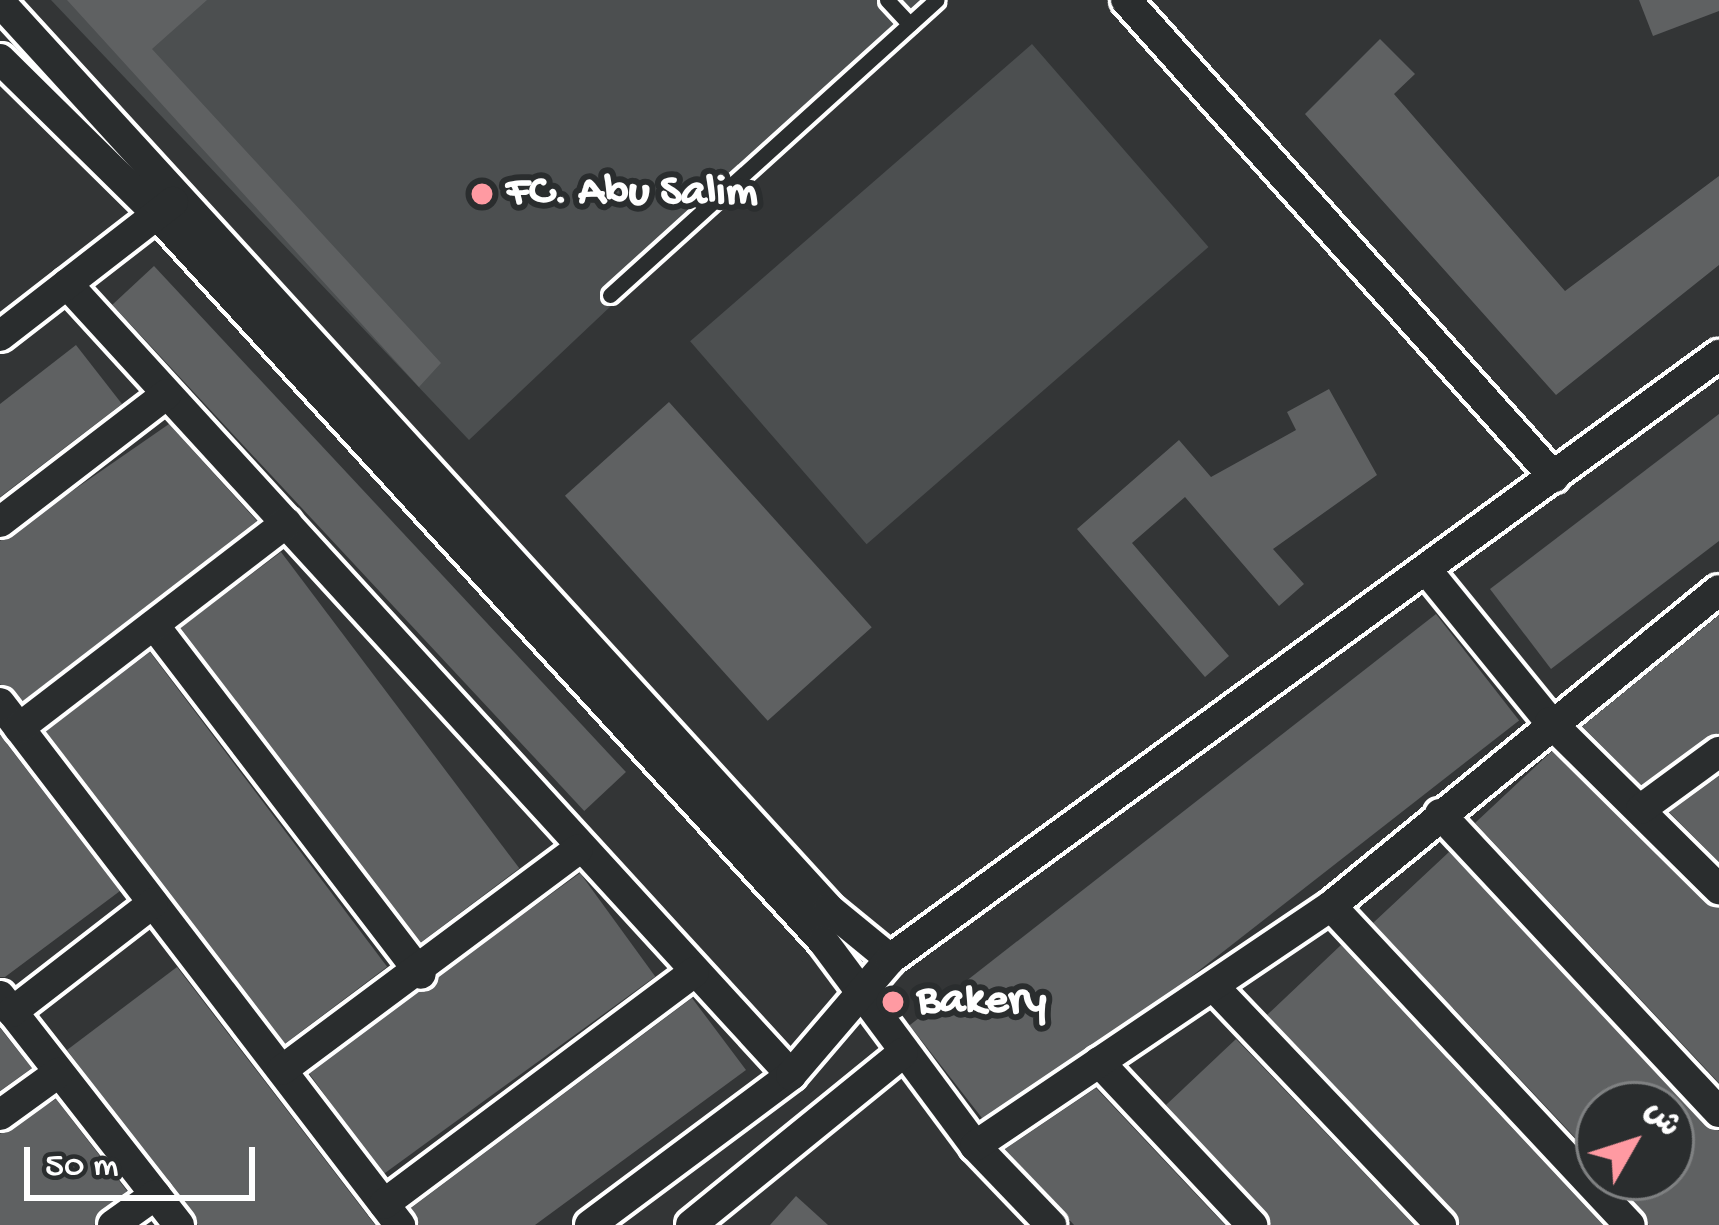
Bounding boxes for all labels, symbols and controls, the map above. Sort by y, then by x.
place label: FC. Abu Salim [506,167,758,221]
marker: FC. Abu Salim [469,181,495,207]
place label: Bakery [917,975,1046,1029]
marker: Bakery [880,989,906,1015]
north arrow [1575,1081,1695,1201]
text: ش [1634,1094,1687,1146]
scale bar [30,1123,261,1197]
text: 50 m [45,1146,118,1189]

